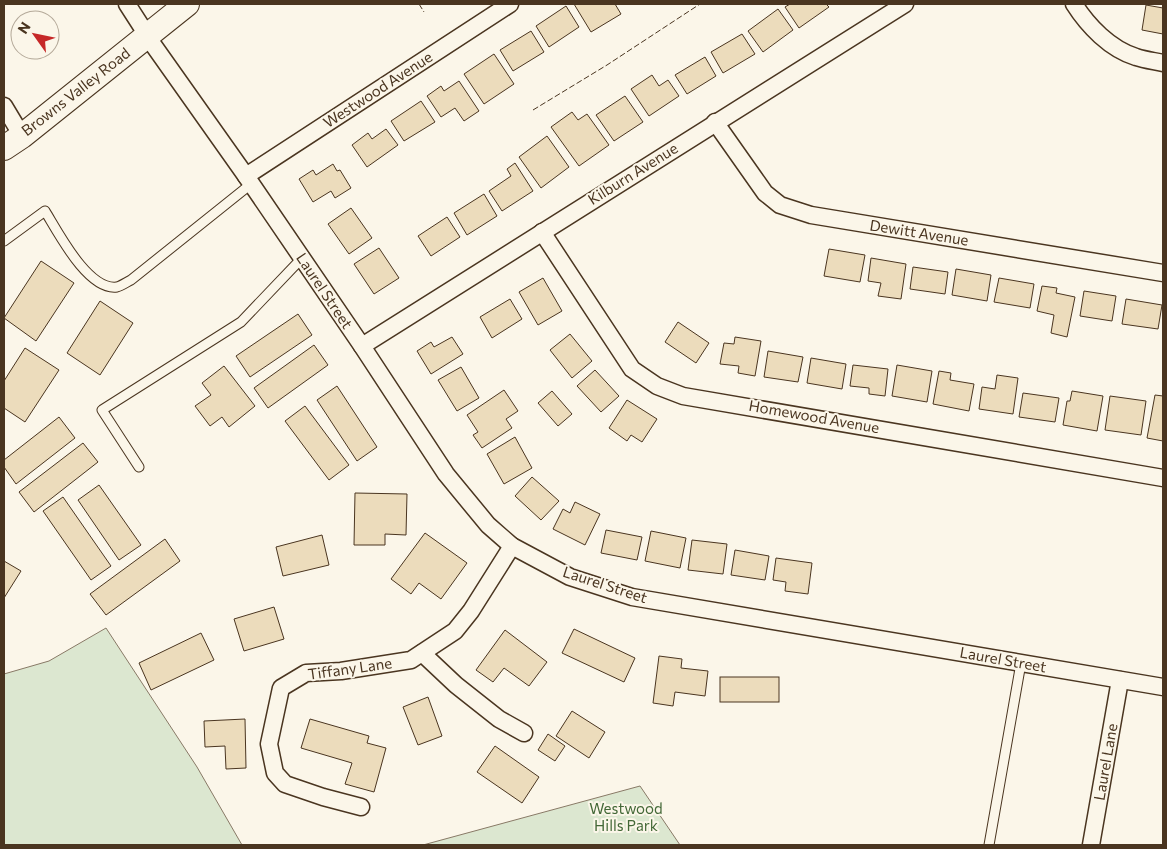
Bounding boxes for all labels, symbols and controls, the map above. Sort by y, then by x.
north arrow [10,10,60,60]
text: N [14,19,34,37]
street label: Browns Valley Road [18,43,133,139]
street label: Westwood Avenue [320,47,435,131]
street label: Kilburn Avenue [584,138,681,208]
street label: Dewitt Avenue [868,215,970,249]
street label: Laurel Street [293,249,357,332]
street label: Homewood Avenue [748,396,881,436]
street label: Laurel Street [561,562,650,606]
street label: Laurel Street [959,643,1048,675]
street label: Tiffany Lane [307,653,393,683]
street label: Laurel Lane [1089,722,1121,802]
park label: Westwood Hills Park [589,799,663,834]

